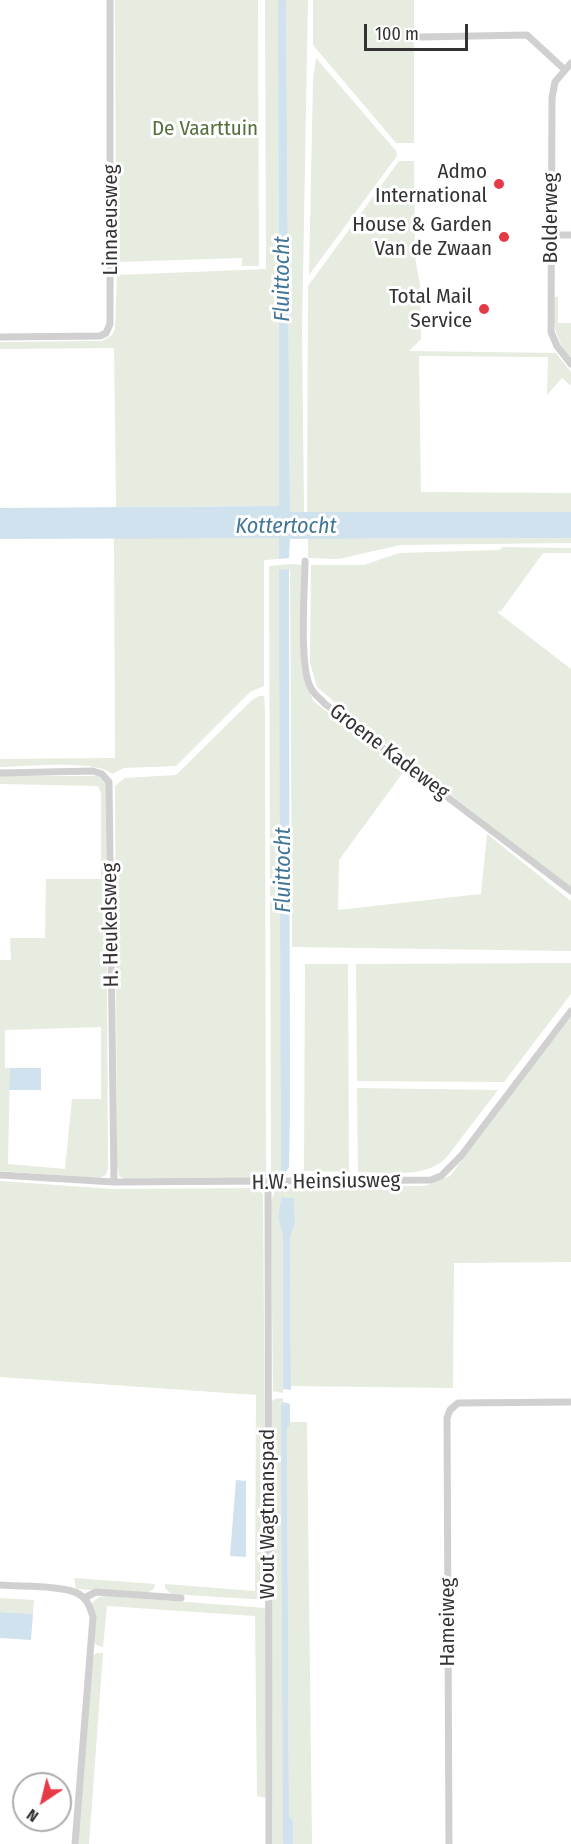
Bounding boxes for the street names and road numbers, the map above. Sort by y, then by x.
street label: Linnaeusweg [98,164,124,276]
street label: Bolderweg [538,173,564,263]
street label: Groene Kadeweg [324,699,454,805]
street label: H. Heukelsweg [97,863,125,987]
street label: H.W. Heinsiusweg [252,1168,400,1196]
street label: Wout Wagtmanspad [255,1429,281,1599]
street label: Hameiweg [435,1578,461,1666]

